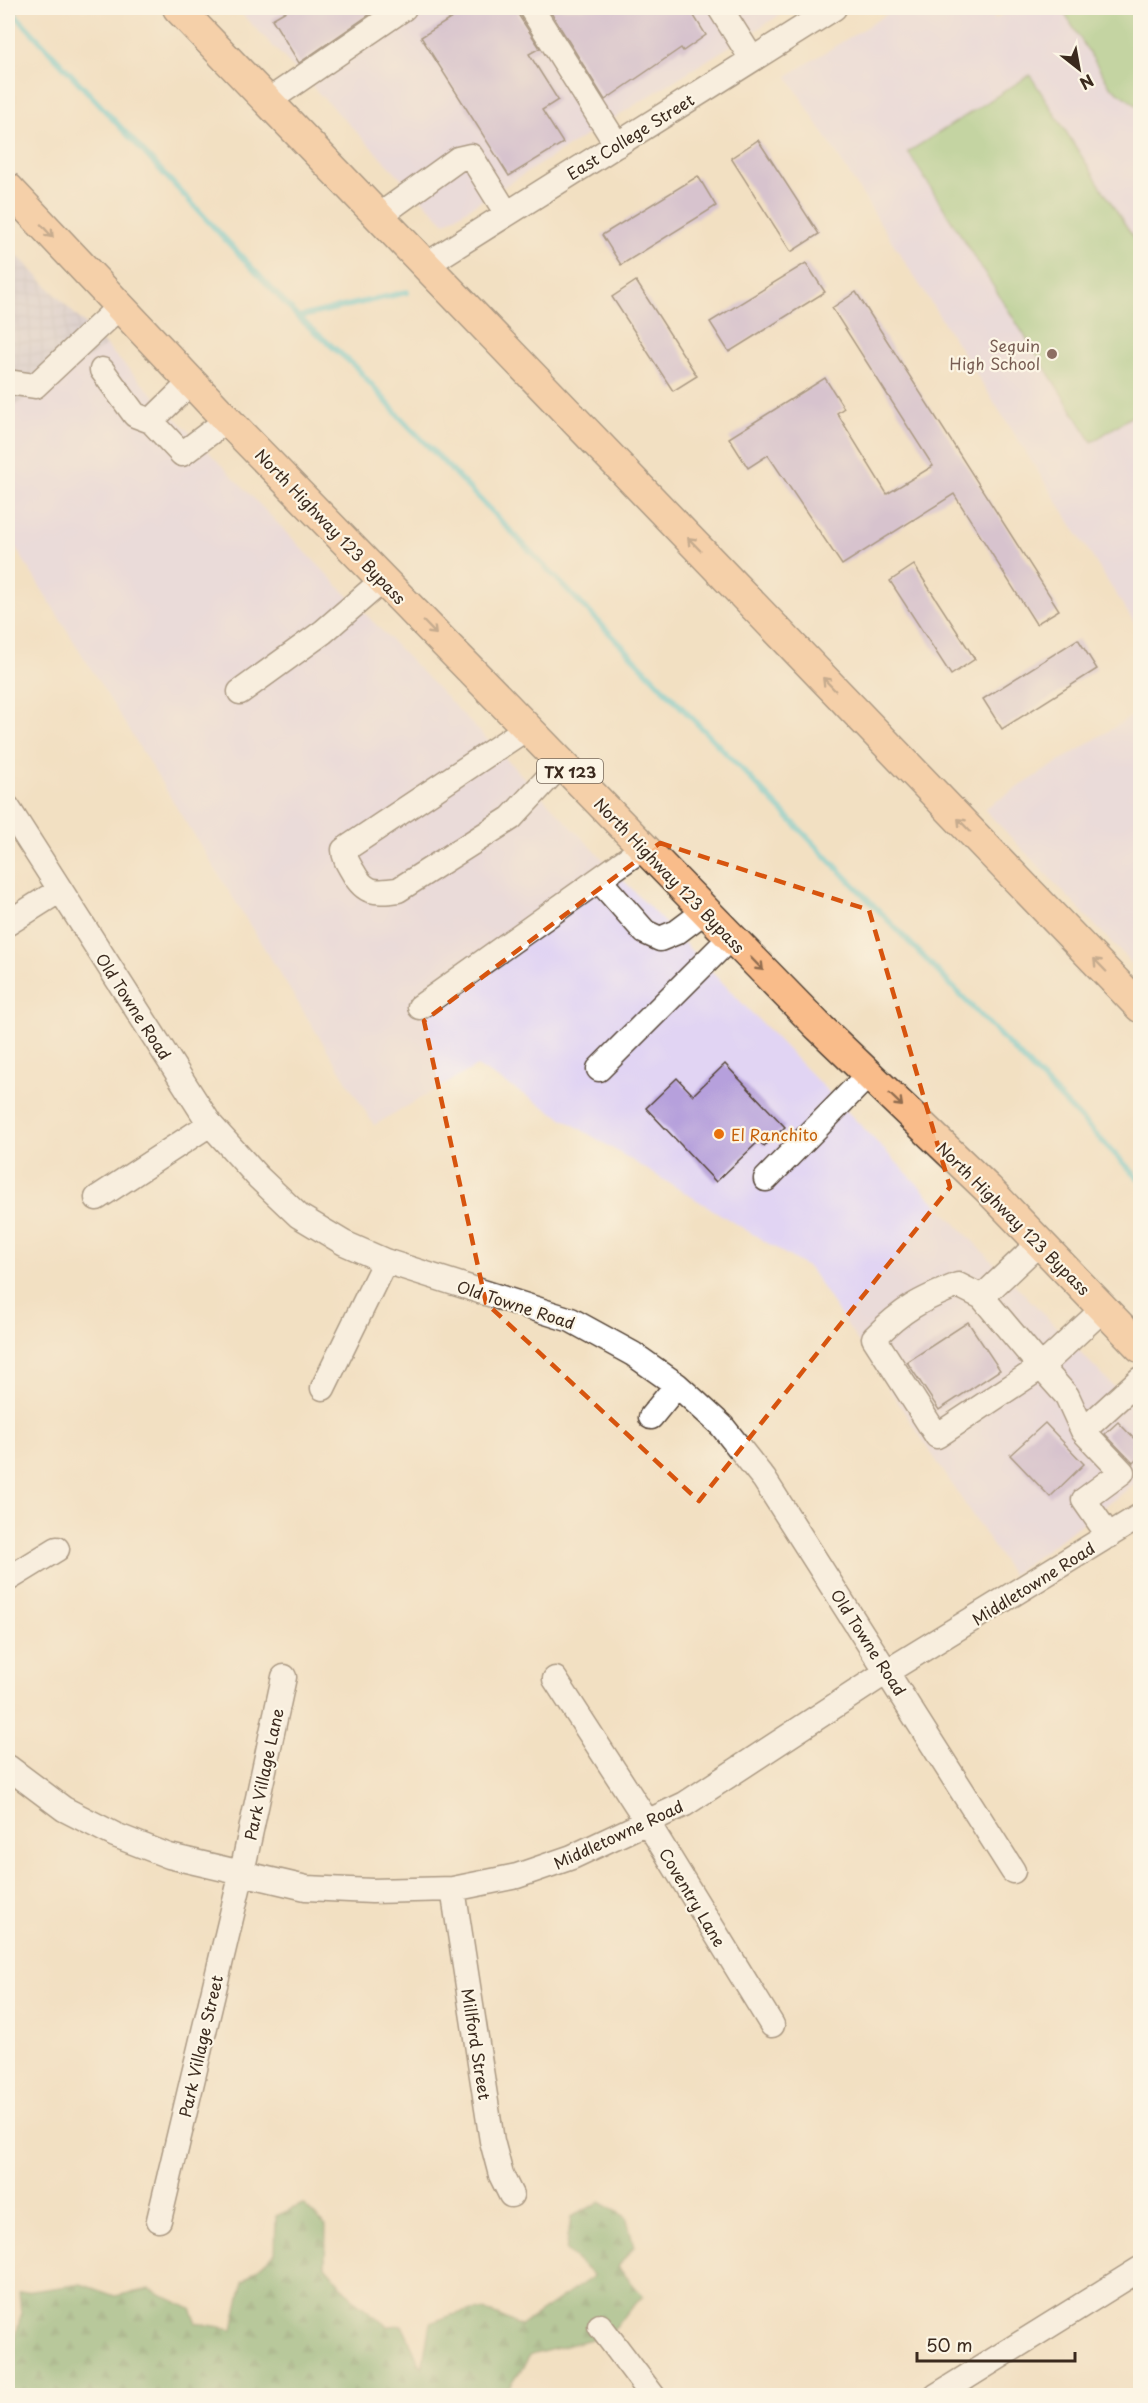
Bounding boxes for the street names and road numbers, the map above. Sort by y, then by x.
street label: East College Street [562,87,699,185]
street label: North Highway 123 Bypass [250,443,412,609]
road number: TX 123 [537,759,603,783]
street label: North Highway 123 Bypass [589,792,751,958]
street label: Old Towne Road [90,948,178,1064]
street label: North Highway 123 Bypass [932,1136,1096,1300]
street label: Old Towne Road [454,1274,578,1334]
street label: Middletowne Road [967,1536,1099,1630]
street label: Old Towne Road [825,1584,913,1700]
street label: Park Village Lane [237,1706,289,1842]
street label: Middletowne Road [549,1793,687,1875]
street label: Coventry Lane [654,1843,732,1951]
street label: Park Village Street [172,1972,228,2119]
street label: Millford Street [456,1987,498,2102]

